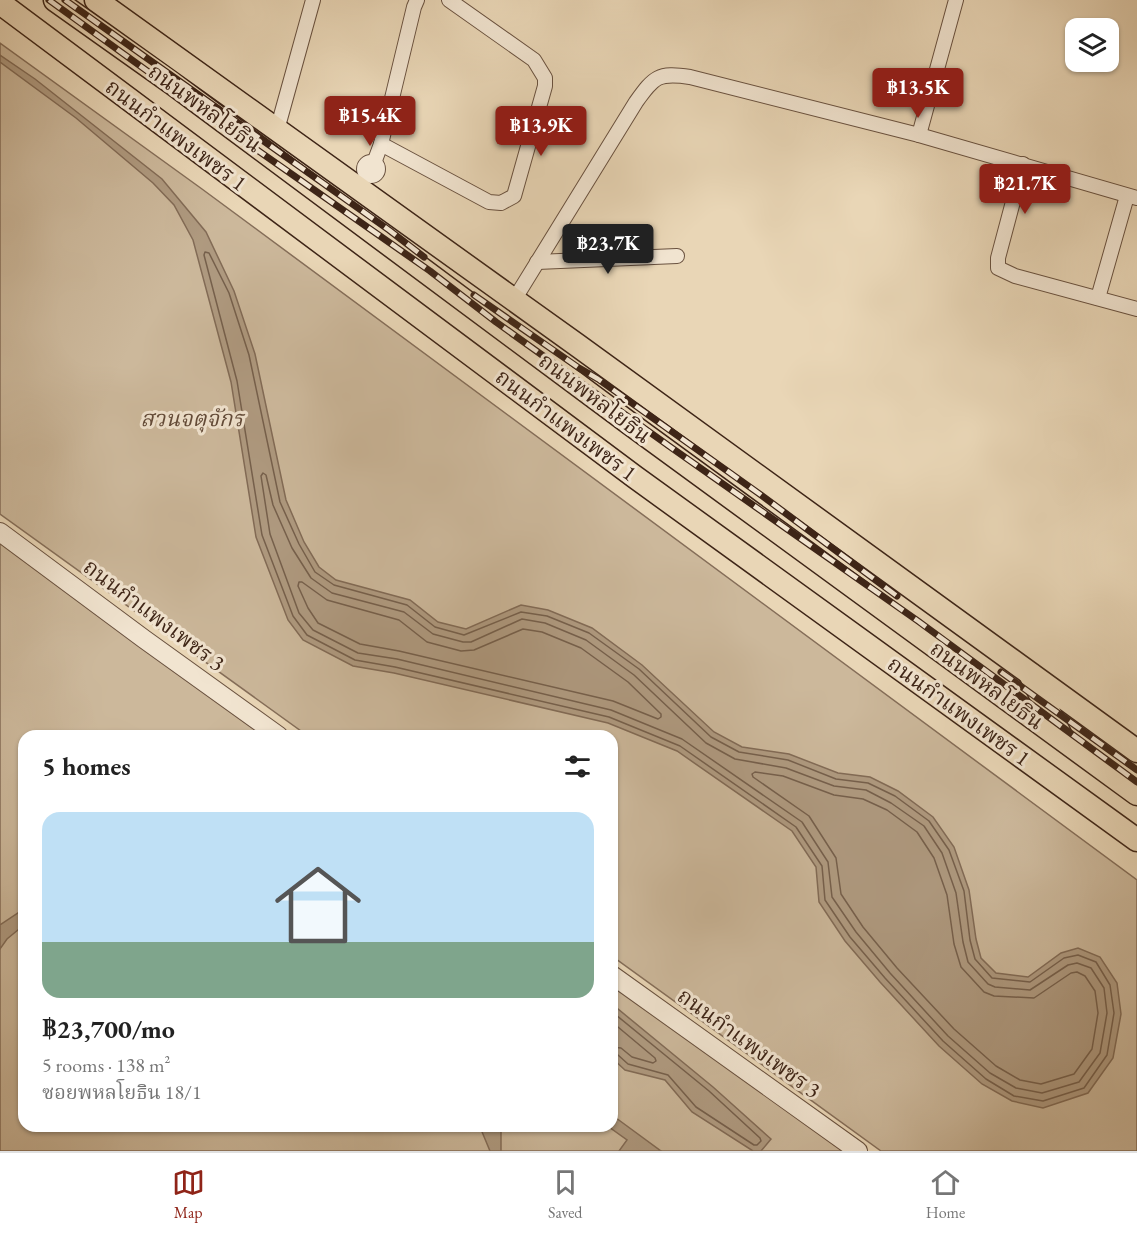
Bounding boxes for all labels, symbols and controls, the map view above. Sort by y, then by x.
map controls [1065,18,1119,72]
button: layers [1065,18,1119,72]
street label: ถนนพหลโยธิน [142,57,268,159]
pin: ฿13.5K [869,68,967,119]
street label: ถนนกำแพงเพชร 1 [99,72,253,198]
text: ฿13.5K [886,74,950,100]
pin: ฿15.4K [321,96,419,147]
text: ฿15.4K [338,102,402,128]
pin: ฿13.9K [492,106,590,157]
text: ฿13.9K [509,112,573,138]
pin: ฿21.7K [976,164,1074,215]
text: ฿21.7K [993,170,1057,196]
pin: ฿23.7K [559,224,657,275]
text: ฿23.7K [576,230,640,256]
street label: ถนนพหลโยธิน [533,346,657,450]
street label: ถนนกำแพงเพชร 1 [489,362,643,488]
park label: สวนจตุจักร [141,404,246,433]
street label: ถนนกำแพงเพชร 3 [77,552,231,678]
street label: ถนนพหลโยธิน [924,634,1050,736]
street label: ถนนกำแพงเพชร 1 [882,649,1036,773]
text: 5 homes [42,749,131,783]
icon: filters [561,750,594,783]
icon: home [264,851,372,959]
street label: ถนนกำแพงเพชร 3 [672,981,826,1105]
text: ฿23,700/mo [42,1012,175,1046]
text: 5 rooms · 138 m² [42,1052,170,1078]
text: ซอยพหลโยธิน 18/1 [42,1079,202,1105]
tab: Map [172,1166,205,1223]
tab: Saved [548,1166,582,1223]
tab: Home [926,1166,965,1223]

